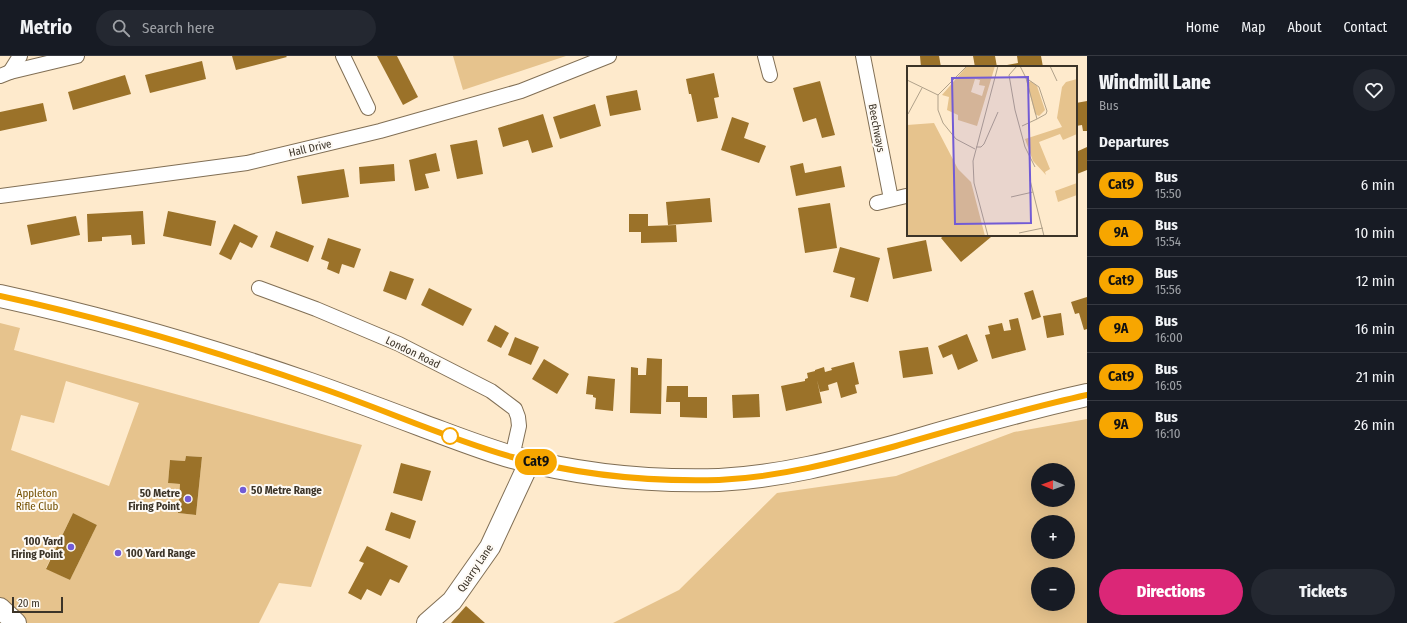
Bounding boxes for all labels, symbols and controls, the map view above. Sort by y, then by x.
search box [96,10,376,46]
text: Metrio [20,16,72,39]
icon: search [110,17,132,39]
text: Search here [142,19,214,37]
text: Home [1186,19,1219,36]
text: Map [1241,19,1265,36]
text: About [1287,19,1322,36]
text: Contact [1344,19,1387,36]
inset map [907,66,1077,236]
button: heart [1353,69,1395,111]
text: Windmill Lane [1099,71,1211,94]
text: Bus [1099,98,1118,113]
street label: Beechways [865,103,888,154]
text: Departures [1099,133,1169,151]
street label: Hall Drive [287,137,333,160]
text: Bus [1155,168,1178,186]
text: Cat9 [1108,176,1134,193]
text: 6 min [1361,176,1395,194]
text: 15:50 [1155,186,1182,201]
text: Bus [1155,216,1178,234]
text: 9A [1114,224,1128,241]
text: 10 min [1355,224,1395,242]
text: 15:54 [1155,234,1181,249]
text: Bus [1155,264,1178,282]
text: Cat9 [1108,272,1134,289]
text: 12 min [1356,272,1395,290]
text: 15:56 [1155,282,1181,297]
text: Bus [1155,312,1178,330]
text: 9A [1114,320,1128,337]
text: 16 min [1355,320,1395,338]
text: 16:00 [1155,330,1183,345]
street label: London Road [383,334,442,371]
text: Bus [1155,360,1178,378]
text: Cat9 [1108,368,1134,385]
text: 21 min [1356,368,1395,386]
text: 16:05 [1155,378,1182,393]
text: Bus [1155,408,1178,426]
text: 9A [1114,416,1128,433]
text: 26 min [1354,416,1395,434]
text: 16:10 [1155,426,1181,441]
unlabelled marker [441,427,459,445]
line badge: Cat9 [508,449,564,475]
text: Cat9 [523,453,549,470]
north arrow [1031,463,1075,507]
map controls [1031,463,1075,611]
place label: 50 Metre Range [251,484,322,497]
marker: 50 Metre Range [238,485,248,495]
park label: Appleton Rifle Club [16,487,59,513]
place label: 50 Metre Firing Point [128,487,180,513]
marker: 50 Metre Firing Point [183,494,193,504]
button: + [1031,515,1075,559]
place label: 100 Yard Firing Point [11,535,63,561]
marker: 100 Yard Firing Point [66,542,76,552]
street label: Quarry Lane [455,542,496,595]
place label: 100 Yard Range [126,547,196,560]
marker: 100 Yard Range [113,548,123,558]
button: − [1031,567,1075,611]
button: Directions [1099,569,1243,615]
button: Tickets [1251,569,1395,615]
scale bar [12,595,63,614]
text: 20 m [18,597,40,610]

